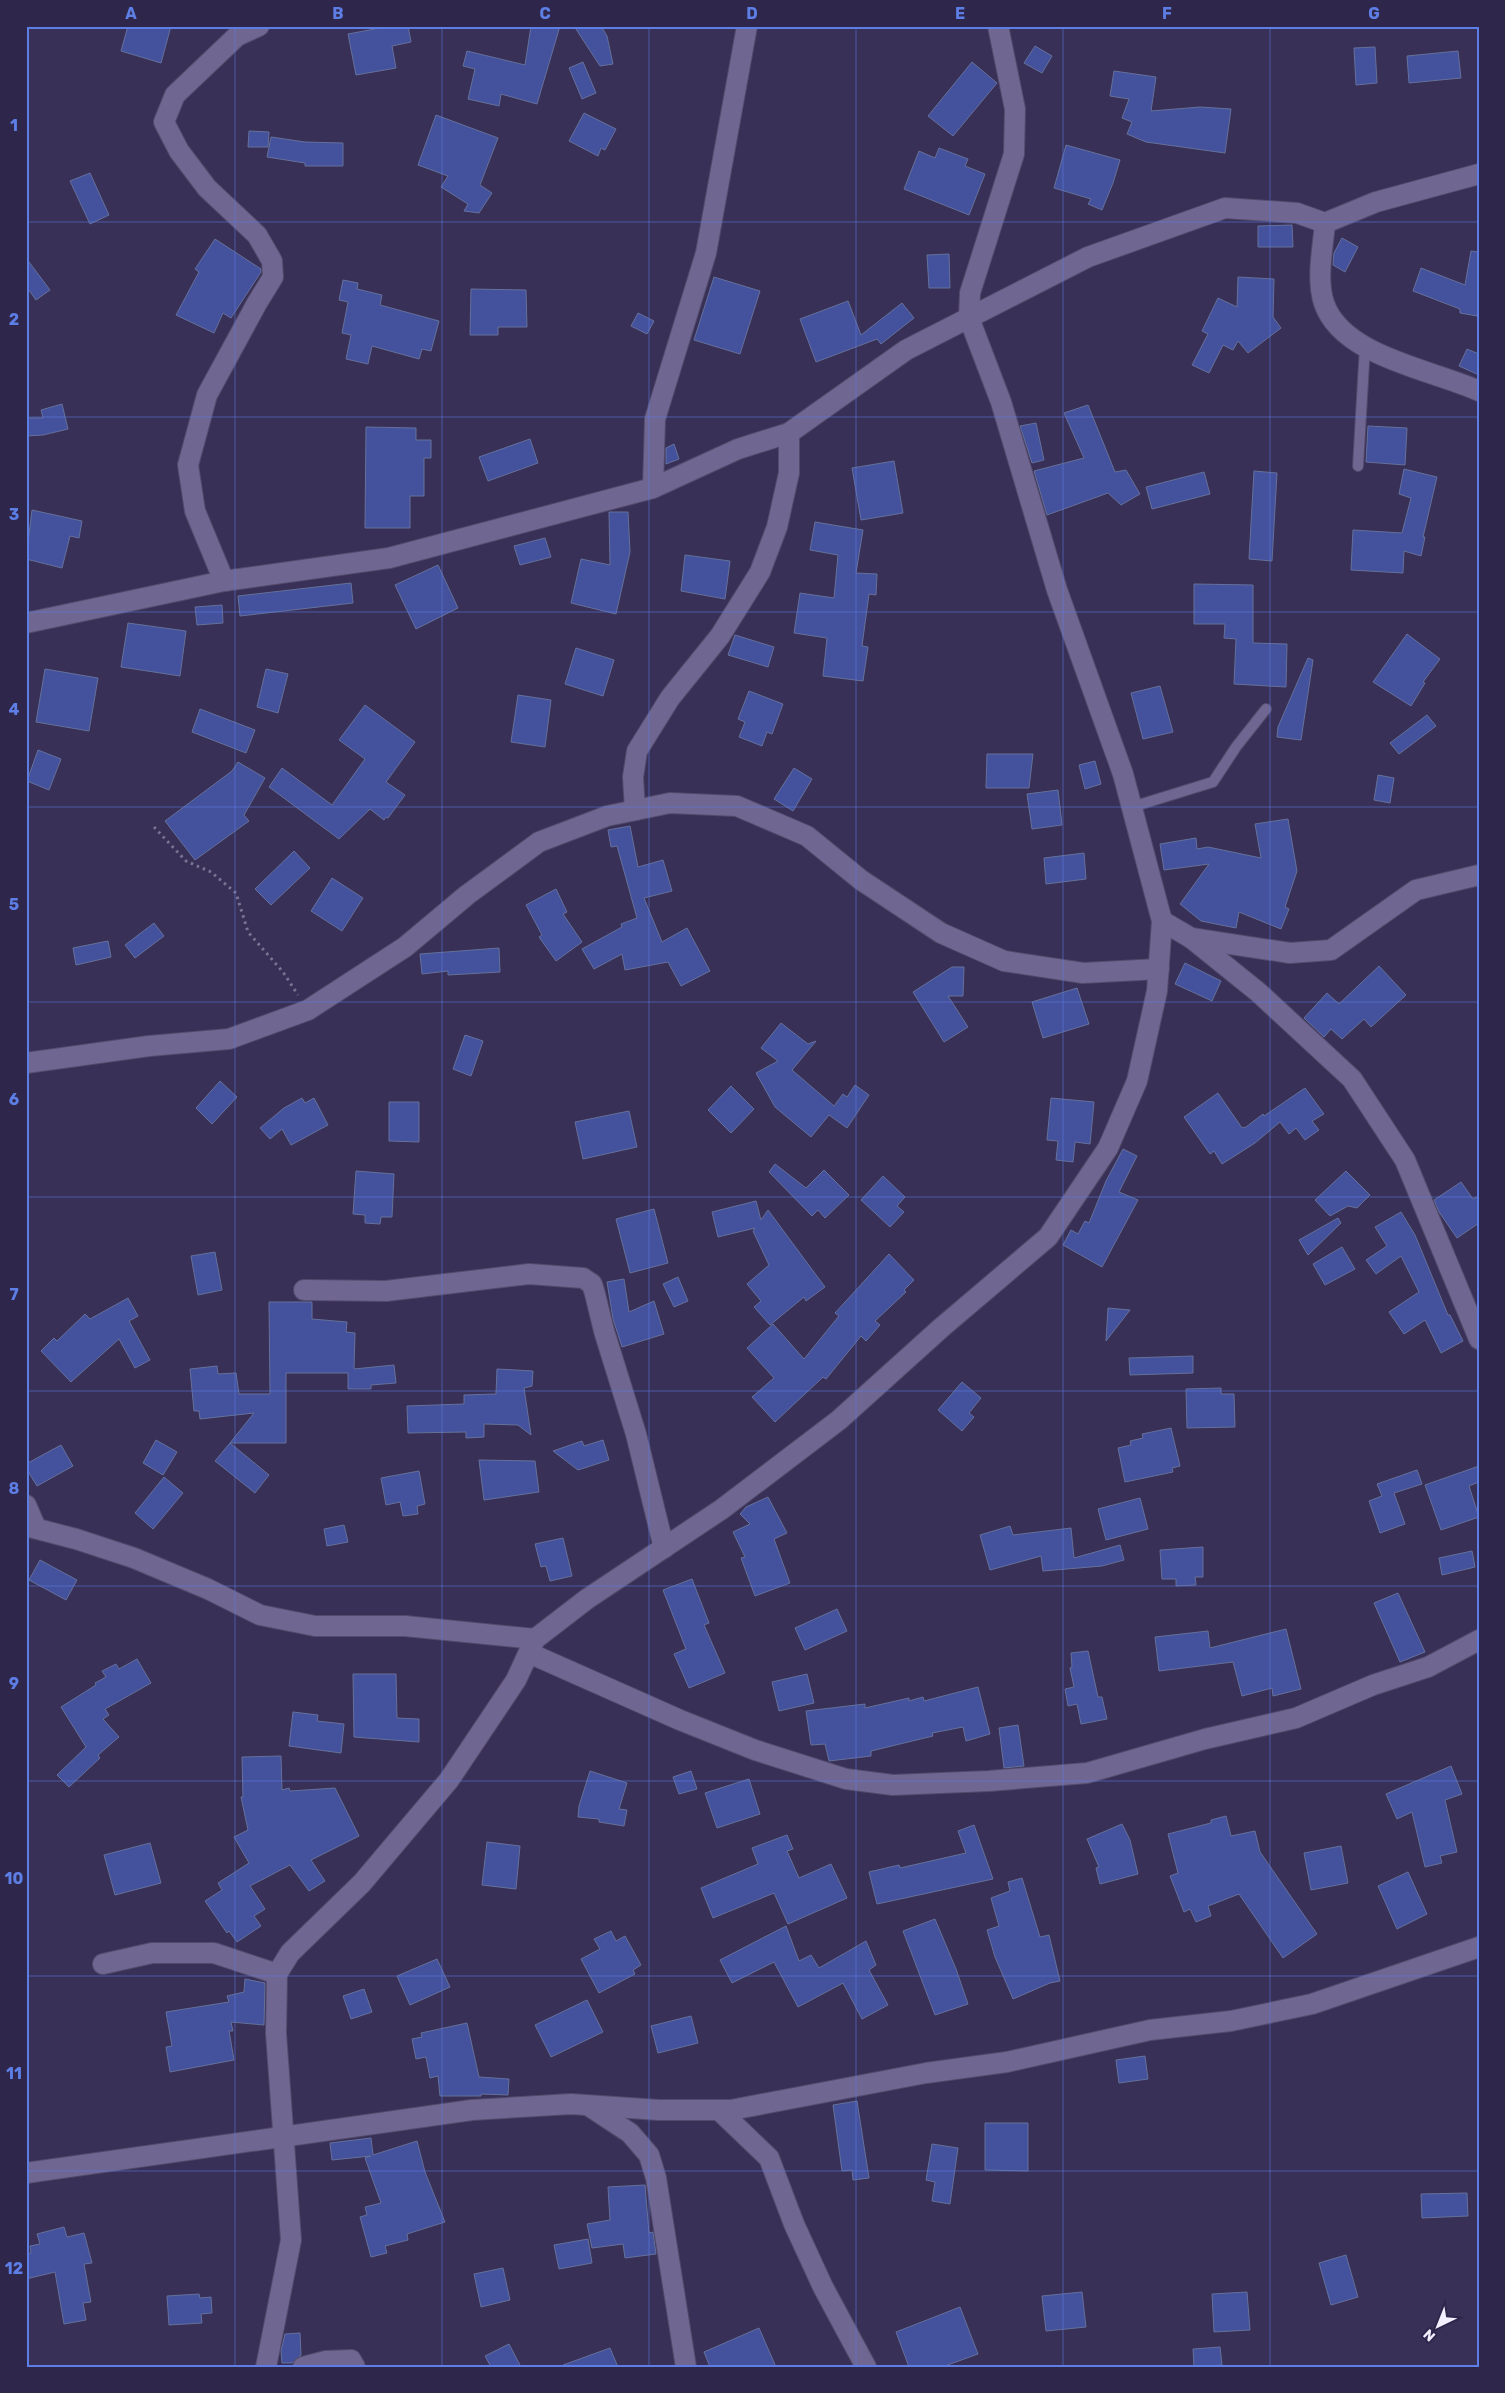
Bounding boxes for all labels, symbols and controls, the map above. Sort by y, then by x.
text: A [125,4,137,23]
text: B [332,4,344,23]
text: C [539,4,551,23]
text: D [746,4,758,23]
text: E [955,4,965,23]
text: F [1162,4,1172,23]
text: G [1368,4,1380,23]
text: 1 [10,116,18,135]
text: 2 [9,310,19,329]
text: 3 [9,505,19,524]
text: 4 [9,700,20,719]
text: 5 [9,895,19,914]
text: 6 [9,1090,19,1109]
text: 7 [9,1285,19,1304]
text: 8 [9,1479,20,1498]
text: 9 [9,1674,19,1693]
text: 10 [5,1869,24,1888]
text: 11 [6,2064,22,2083]
text: 12 [5,2259,23,2278]
north arrow [1412,2300,1462,2350]
text: N [1420,2325,1439,2345]

